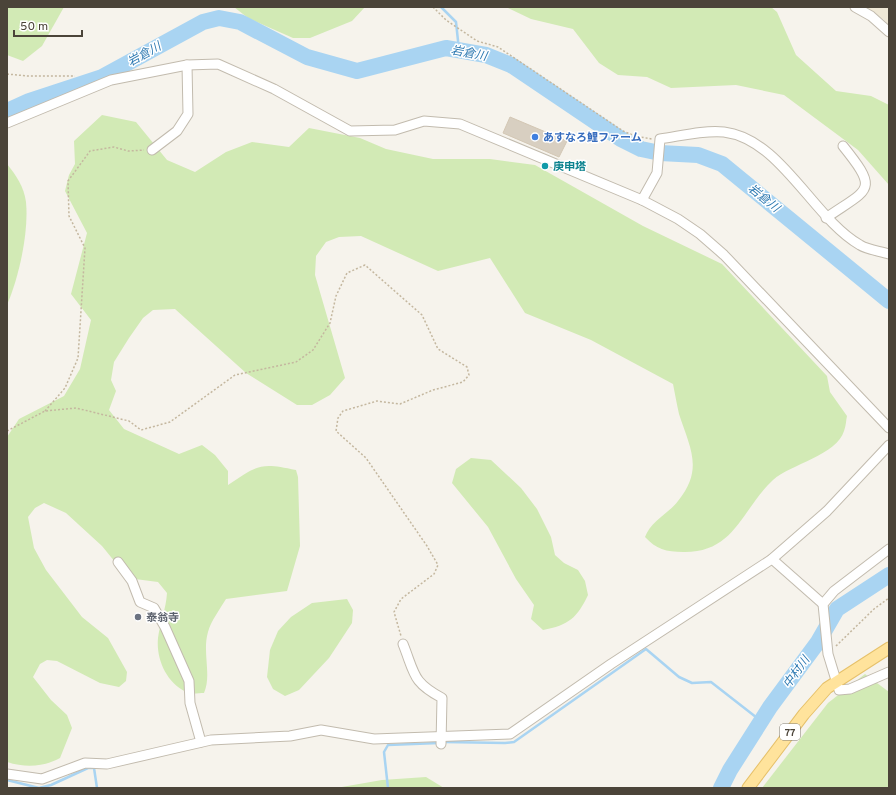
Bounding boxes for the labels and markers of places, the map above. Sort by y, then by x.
place label: あすなろ鯉ファーム [543,131,642,145]
marker: あすなろ鯉ファーム [530,132,540,142]
place label: 庚申塔 [553,160,586,174]
marker: 庚申塔 [540,161,550,171]
place label: 泰翁寺 [146,611,179,625]
marker: 泰翁寺 [133,612,143,622]

